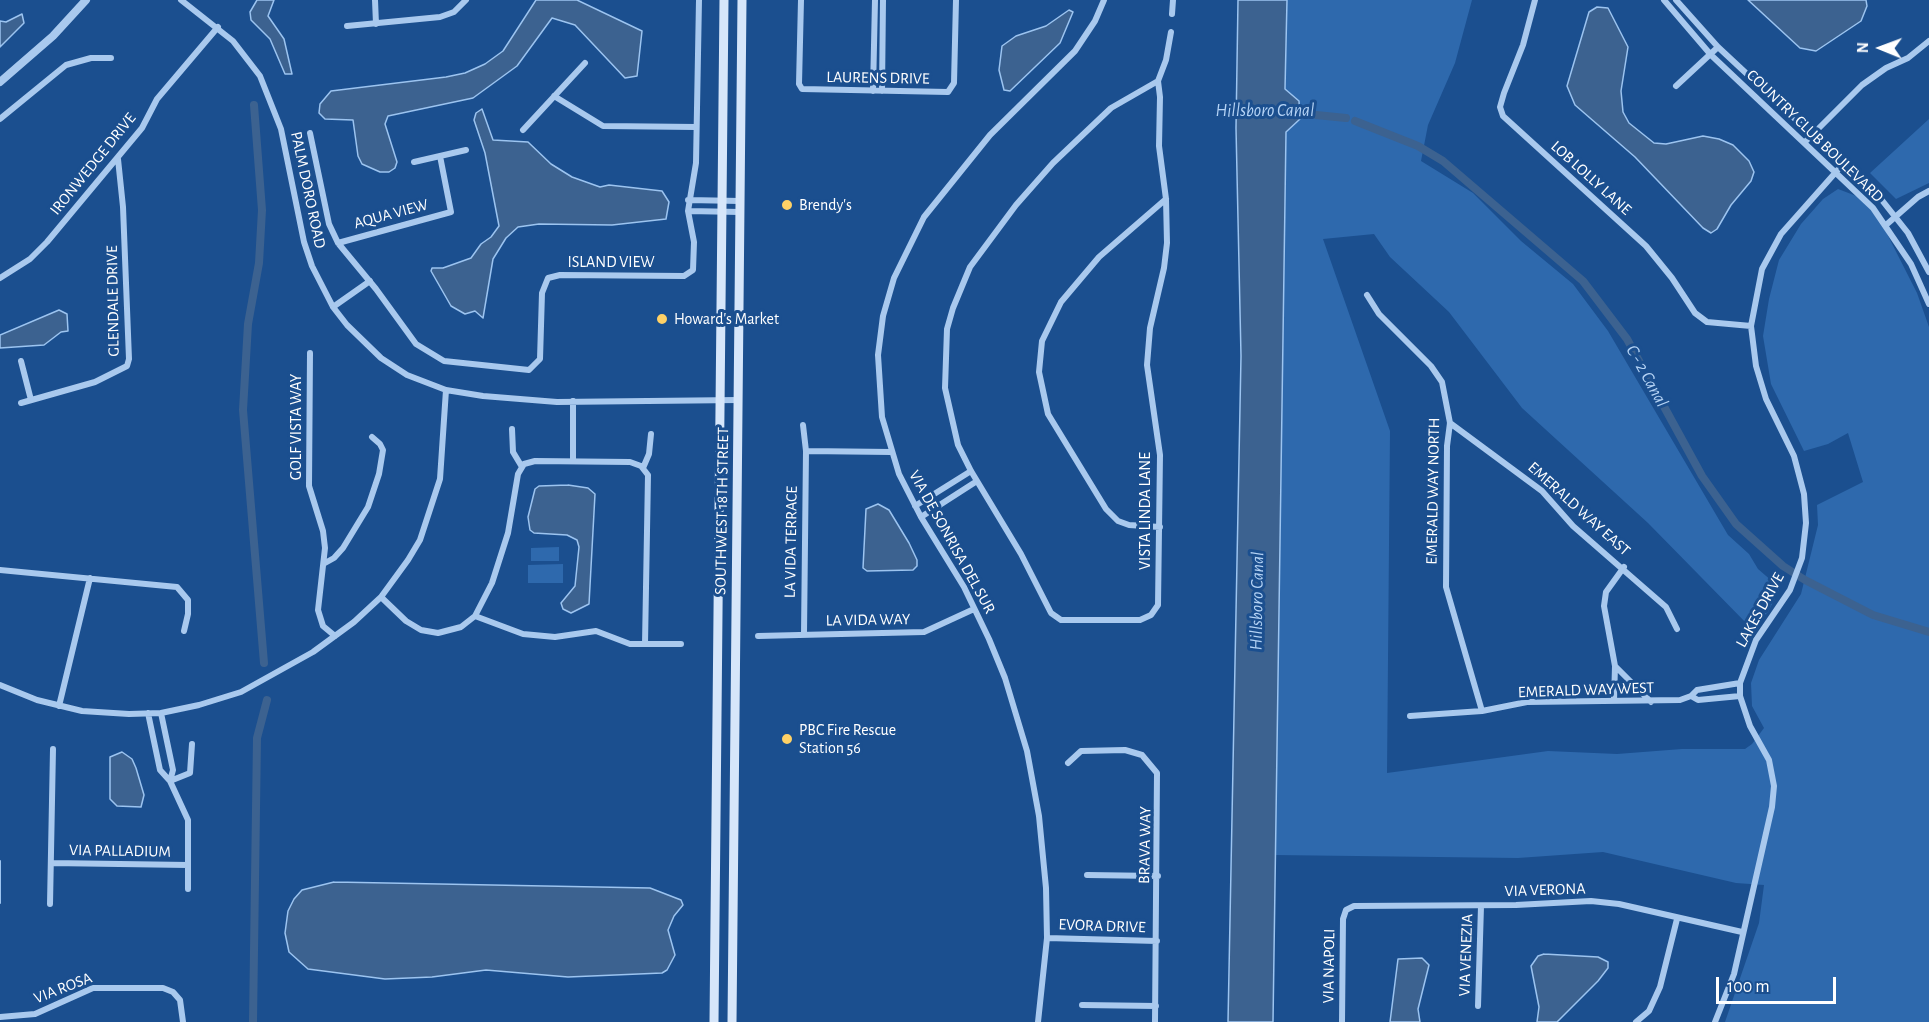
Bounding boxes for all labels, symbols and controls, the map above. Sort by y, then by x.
north arrow [1851,18,1911,78]
text: N [1855,42,1871,53]
street label: COUNTRY CLUB BOULEVARD [1742,66,1888,206]
street label: LAURENS DRIVE [826,67,930,89]
water label: Hillsboro Canal [1216,100,1314,122]
street label: IRONWEDGE DRIVE [46,109,140,219]
street label: PALM DORO ROAD [286,130,330,250]
street label: LOB LOLLY LANE [1547,137,1635,219]
street label: AQUA VIEW [352,195,430,233]
place label: Brendy's [799,195,852,215]
marker: Brendy's [780,198,794,212]
street label: GLENDALE DRIVE [102,245,124,357]
street label: ISLAND VIEW [568,252,654,272]
place label: Howard's Market [674,309,779,329]
marker: Howard's Market [655,312,669,326]
water label: C - 2 Canal [1621,341,1673,411]
street label: GOLF VISTA WAY [286,374,306,480]
street label: EMERALD WAY NORTH [1422,417,1444,565]
street label: SOUTHWEST 18TH STREET [711,427,733,595]
street label: VISTA LINDA LANE [1135,452,1155,570]
street label: EMERALD WAY EAST [1524,458,1634,560]
street label: VIA DE SONRISA DEL SUR [905,467,999,617]
street label: LA VIDA TERRACE [780,486,802,598]
water label: Hillsboro Canal [1245,551,1269,651]
street label: LAKES DRIVE [1732,569,1788,651]
street label: LA VIDA WAY [825,610,911,630]
street label: EMERALD WAY WEST [1517,678,1655,702]
place label: PBC Fire Rescue Station 56 [799,720,896,758]
marker: PBC Fire Rescue Station 56 [780,732,794,746]
street label: BRAVA WAY [1135,806,1155,884]
street label: VIA PALLADIUM [69,841,171,861]
street label: VIA VERONA [1504,879,1586,901]
street label: VIA VENEZIA [1455,913,1477,997]
street label: EVORA DRIVE [1058,915,1146,937]
street label: VIA NAPOLI [1319,928,1339,1004]
scale bar [1719,965,1839,1003]
street label: VIA ROSA [31,968,95,1008]
text: 100 m [1727,978,1770,996]

